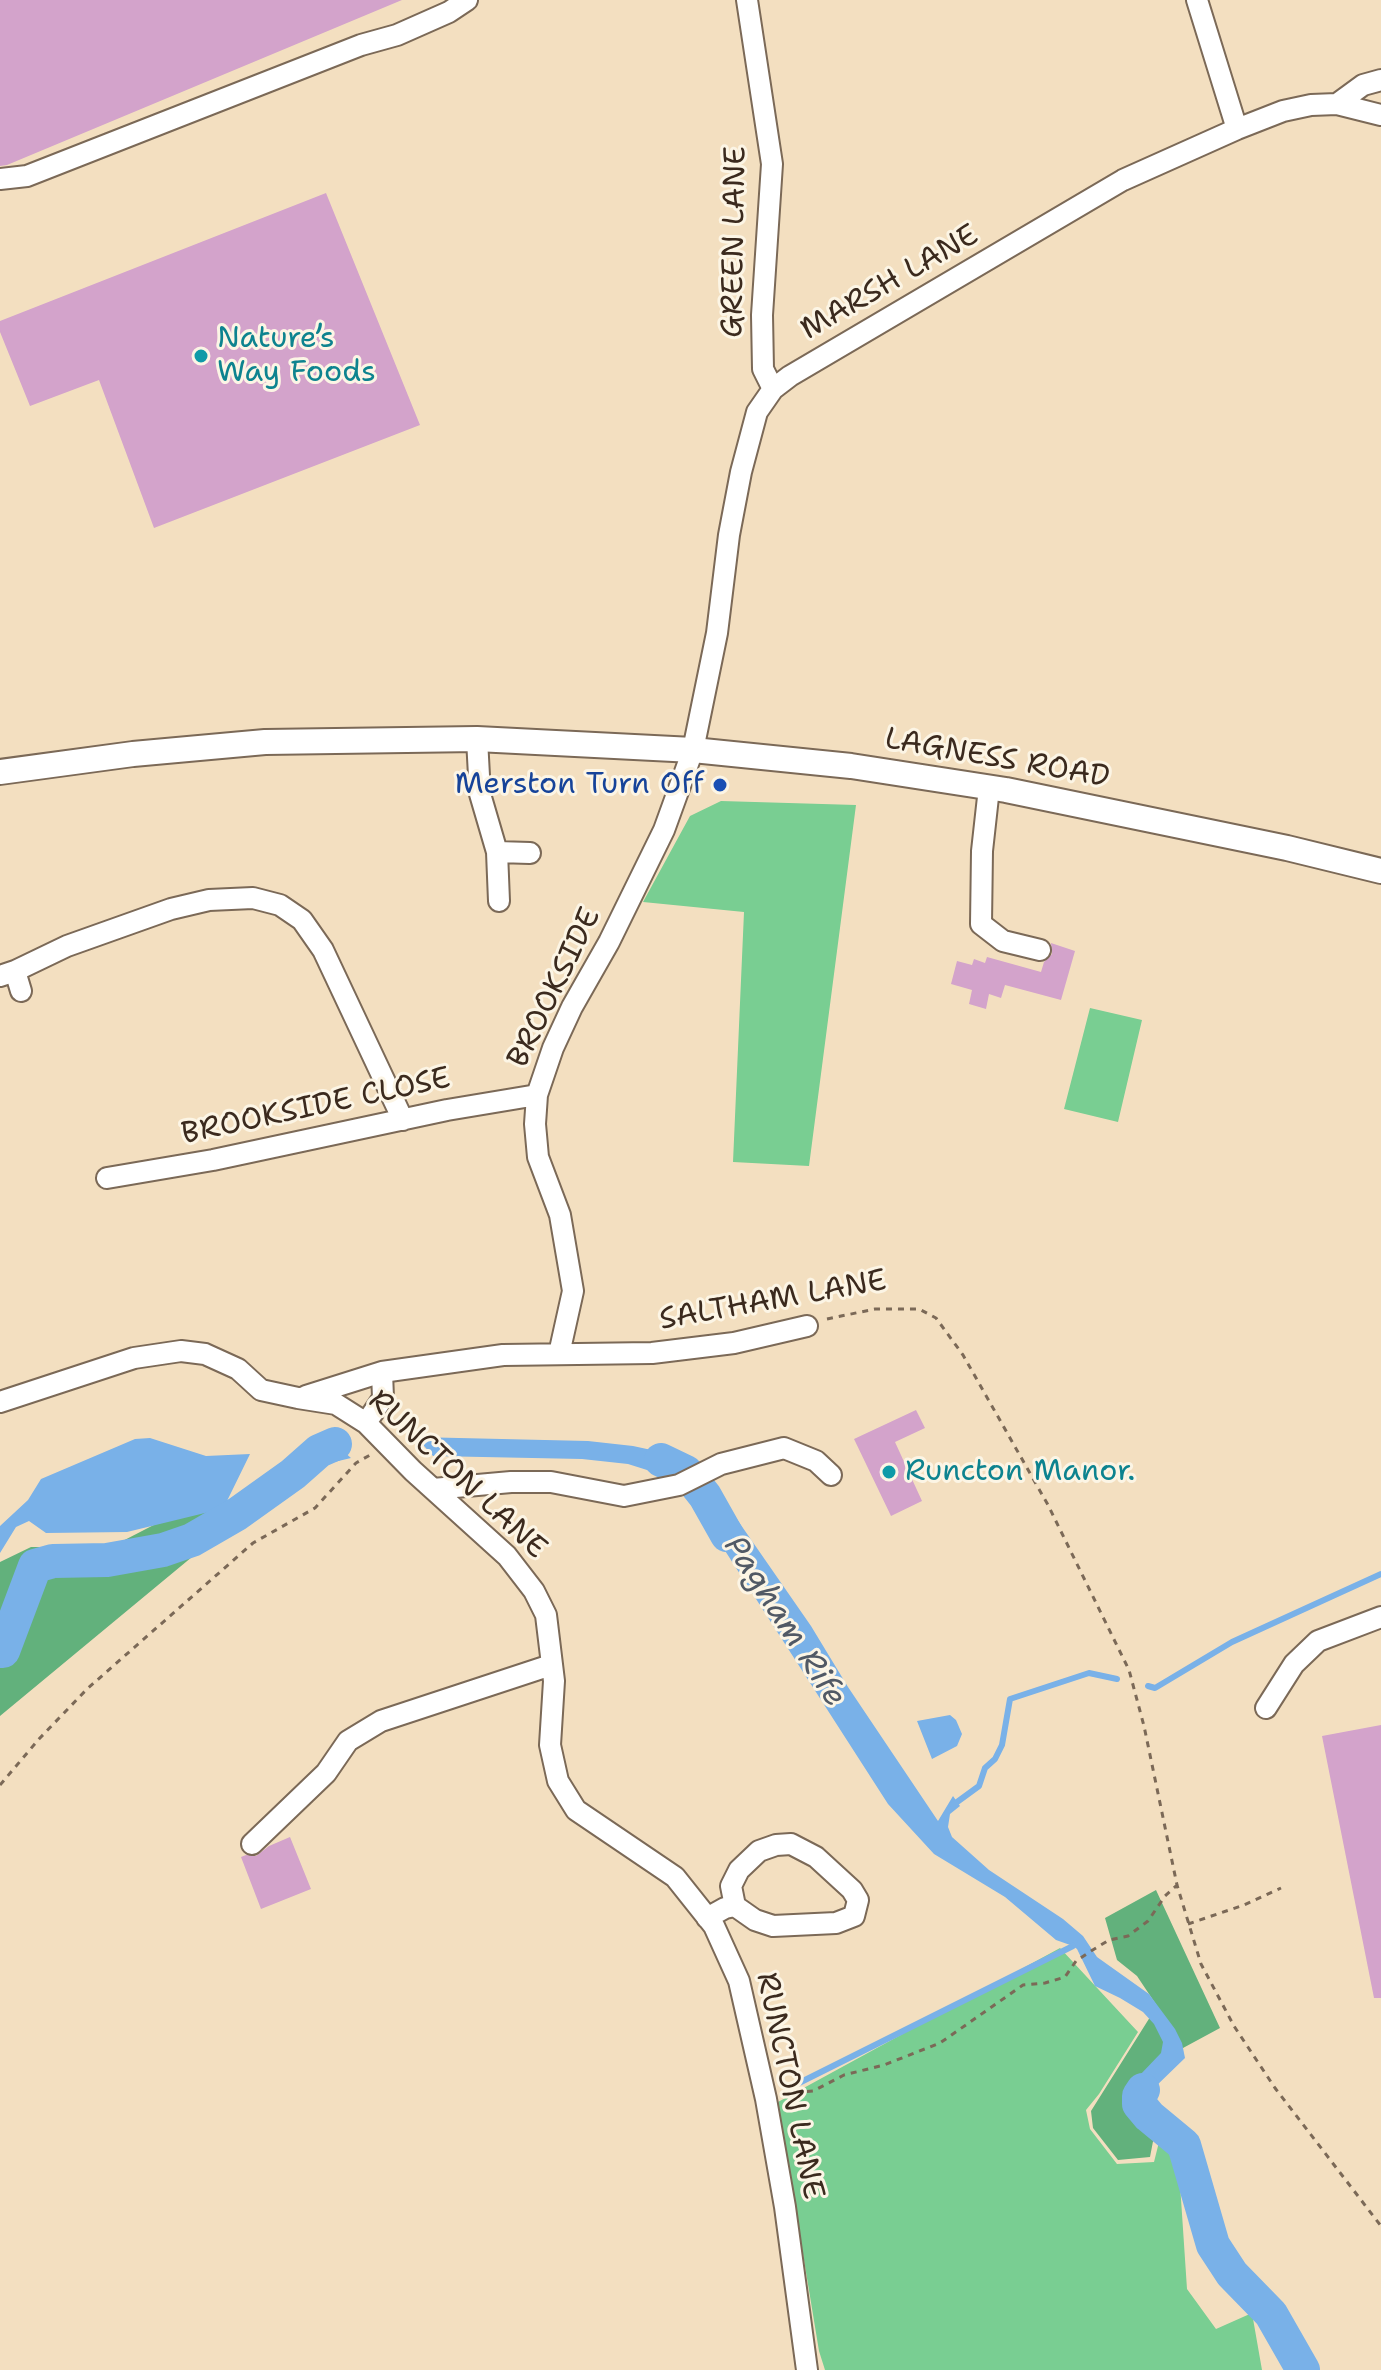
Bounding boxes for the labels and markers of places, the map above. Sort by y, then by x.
place label: Nature’s Way Foods [217,321,376,392]
marker: Nature’s Way Foods [192,347,210,365]
place label: Merston Turn Off [455,767,704,803]
marker: Merston Turn Off [711,776,729,794]
place label: Runcton Manor. [905,1454,1135,1490]
marker: Runcton Manor. [880,1463,898,1481]

